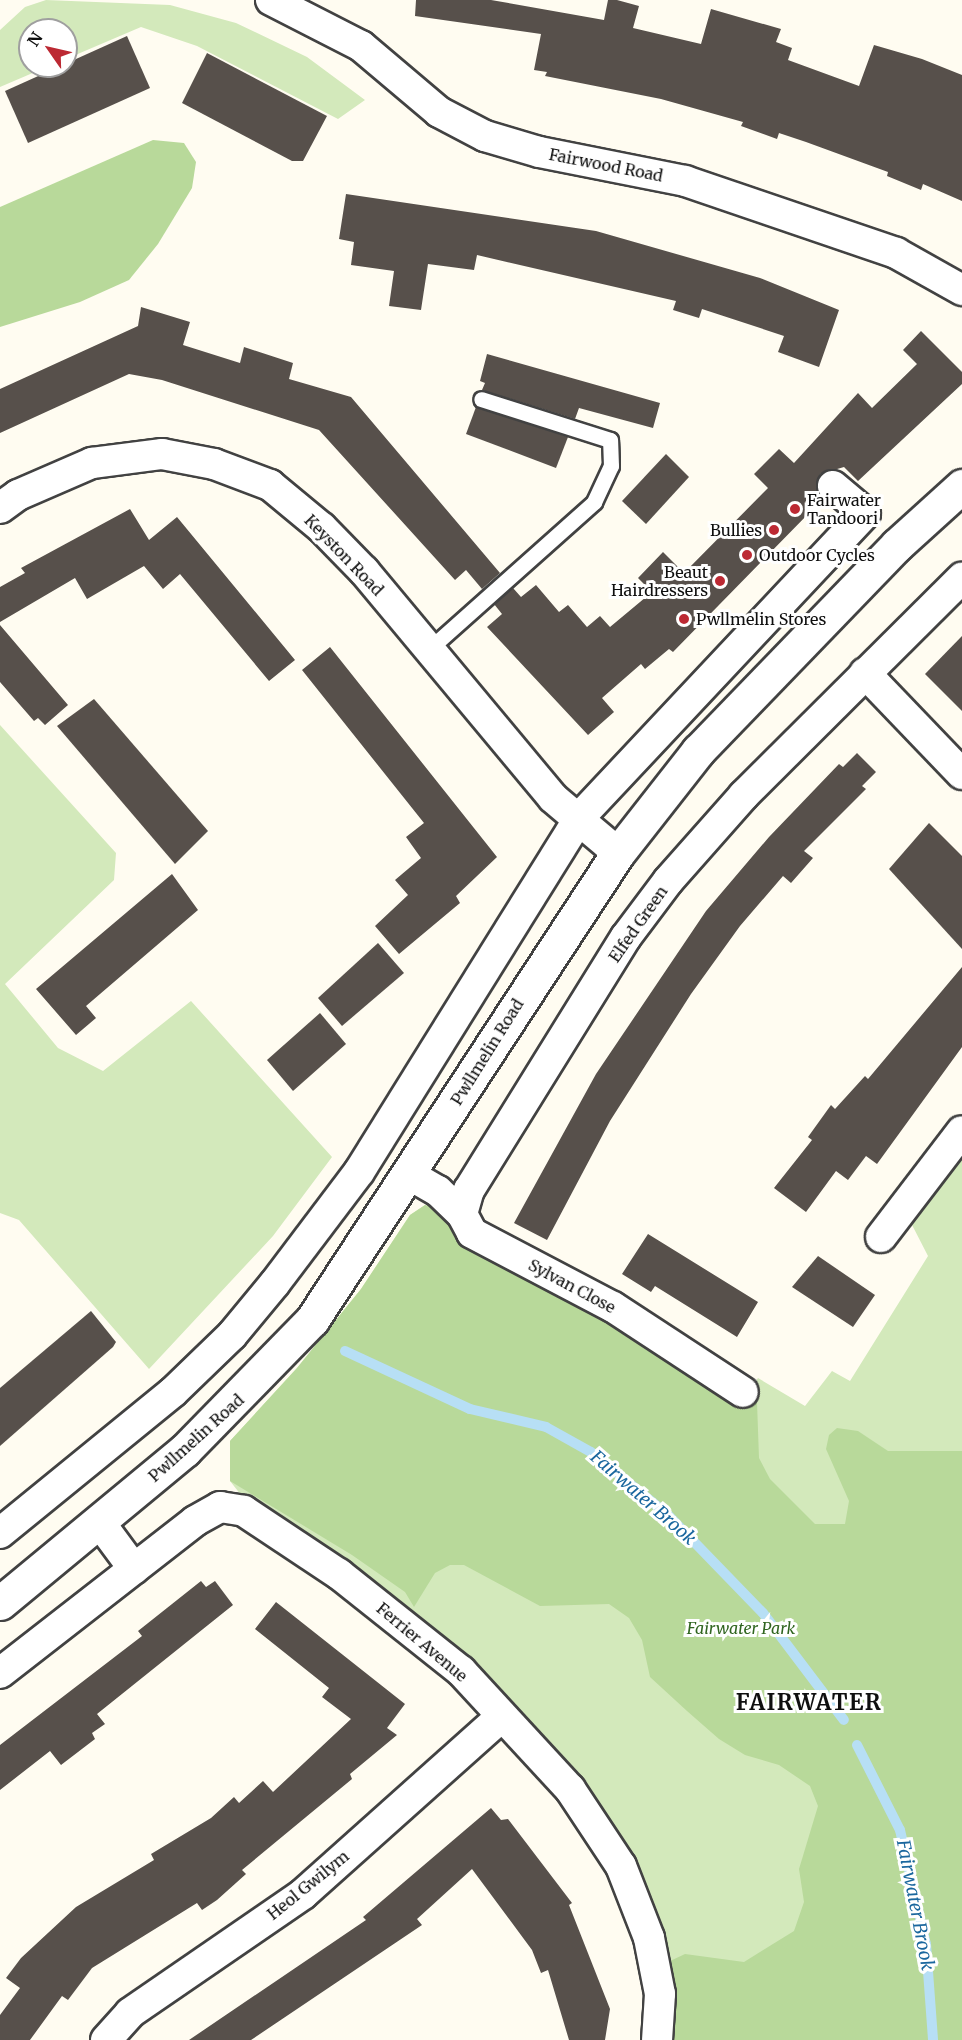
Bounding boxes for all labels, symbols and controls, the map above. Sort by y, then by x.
north arrow [18,18,78,78]
text: N [23,28,47,50]
street label: Fairwood Road [547,145,665,185]
place label: Fairwater Tandoori [807,490,881,528]
marker: Fairwater Tandoori [788,502,802,516]
street label: Keyston Road [301,511,387,599]
place label: Bullies [710,520,762,540]
marker: Bullies [767,523,781,537]
place label: Outdoor Cycles [759,545,875,565]
marker: Outdoor Cycles [740,548,754,562]
place label: Beaut Hairdressers [611,562,708,600]
marker: Beaut Hairdressers [713,574,727,588]
place label: Pwllmelin Stores [696,609,826,629]
marker: Pwllmelin Stores [677,612,691,626]
street label: Elfed Green [605,882,671,966]
street label: Pwllmelin Road [447,995,527,1109]
street label: Sylvan Close [525,1255,619,1317]
street label: Pwllmelin Road [144,1390,248,1486]
water label: Fairwater Brook [586,1446,700,1550]
street label: Ferrier Avenue [373,1598,471,1686]
park label: Fairwater Park [687,1618,795,1638]
district label: FAIRWATER [736,1690,882,1716]
water label: Fairwater Brook [892,1838,938,1972]
street label: Heol Gwilym [263,1846,353,1924]

